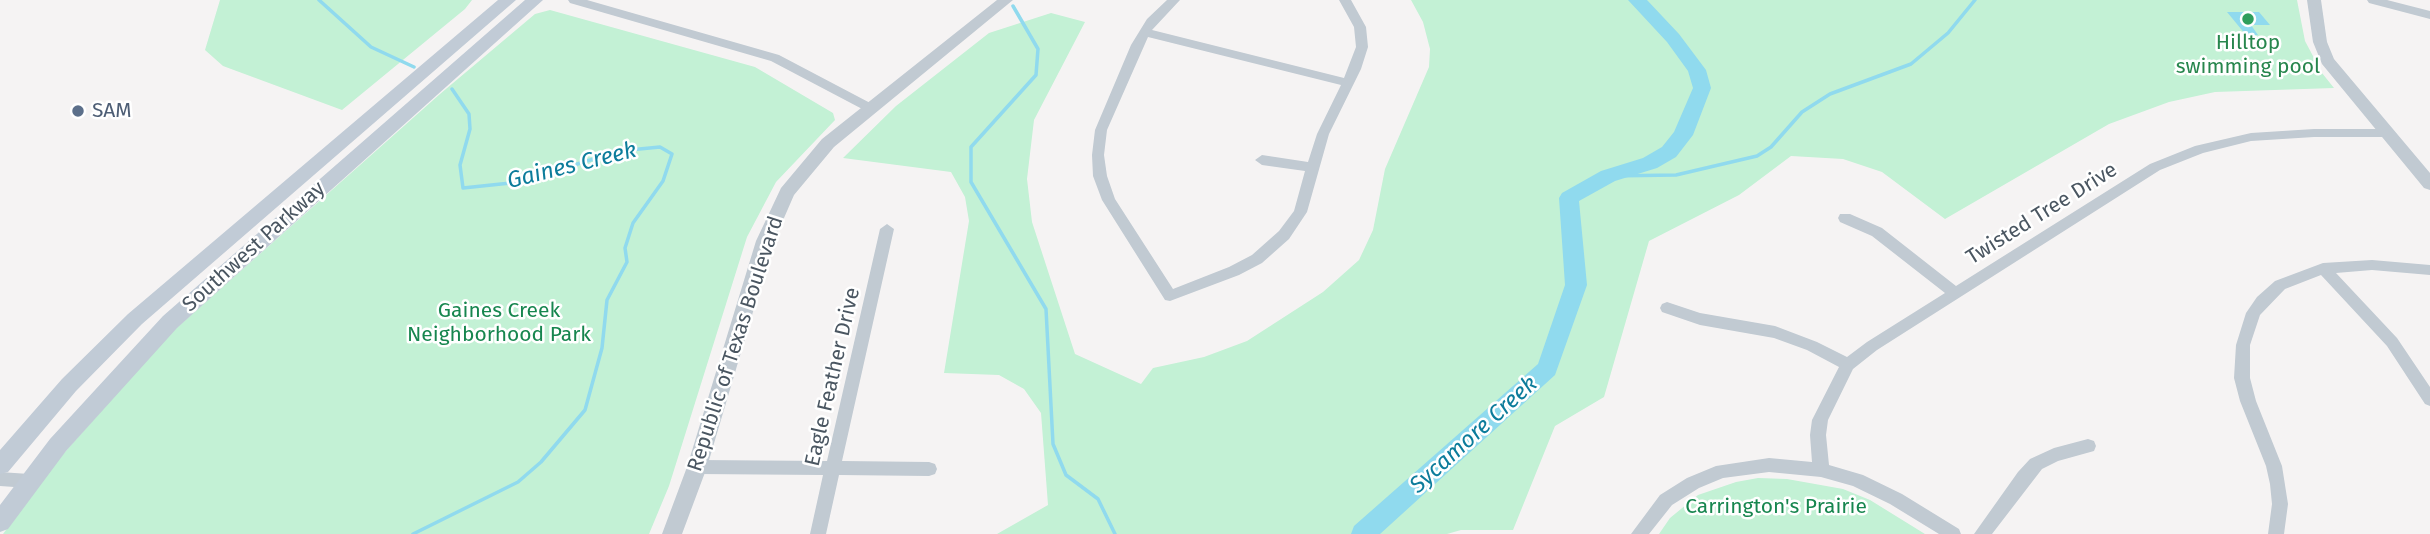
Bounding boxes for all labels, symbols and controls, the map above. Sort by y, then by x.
marker: Hilltop swimming pool [2240,11,2256,27]
place label: Hilltop swimming pool [2176,30,2320,80]
place label: SAM [92,98,132,124]
marker: SAM [70,103,86,119]
water label: Gaines Creek [504,137,640,195]
street label: Twisted Tree Drive [1962,157,2122,271]
street label: Southwest Parkway [178,176,330,318]
street label: Republic of Texas Boulevard [683,213,789,475]
street label: Eagle Feather Drive [800,285,866,469]
park label: Gaines Creek Neighborhood Park [407,298,591,348]
water label: Sycamore Creek [1405,370,1543,500]
park label: Carrington's Prairie [1685,494,1867,520]

